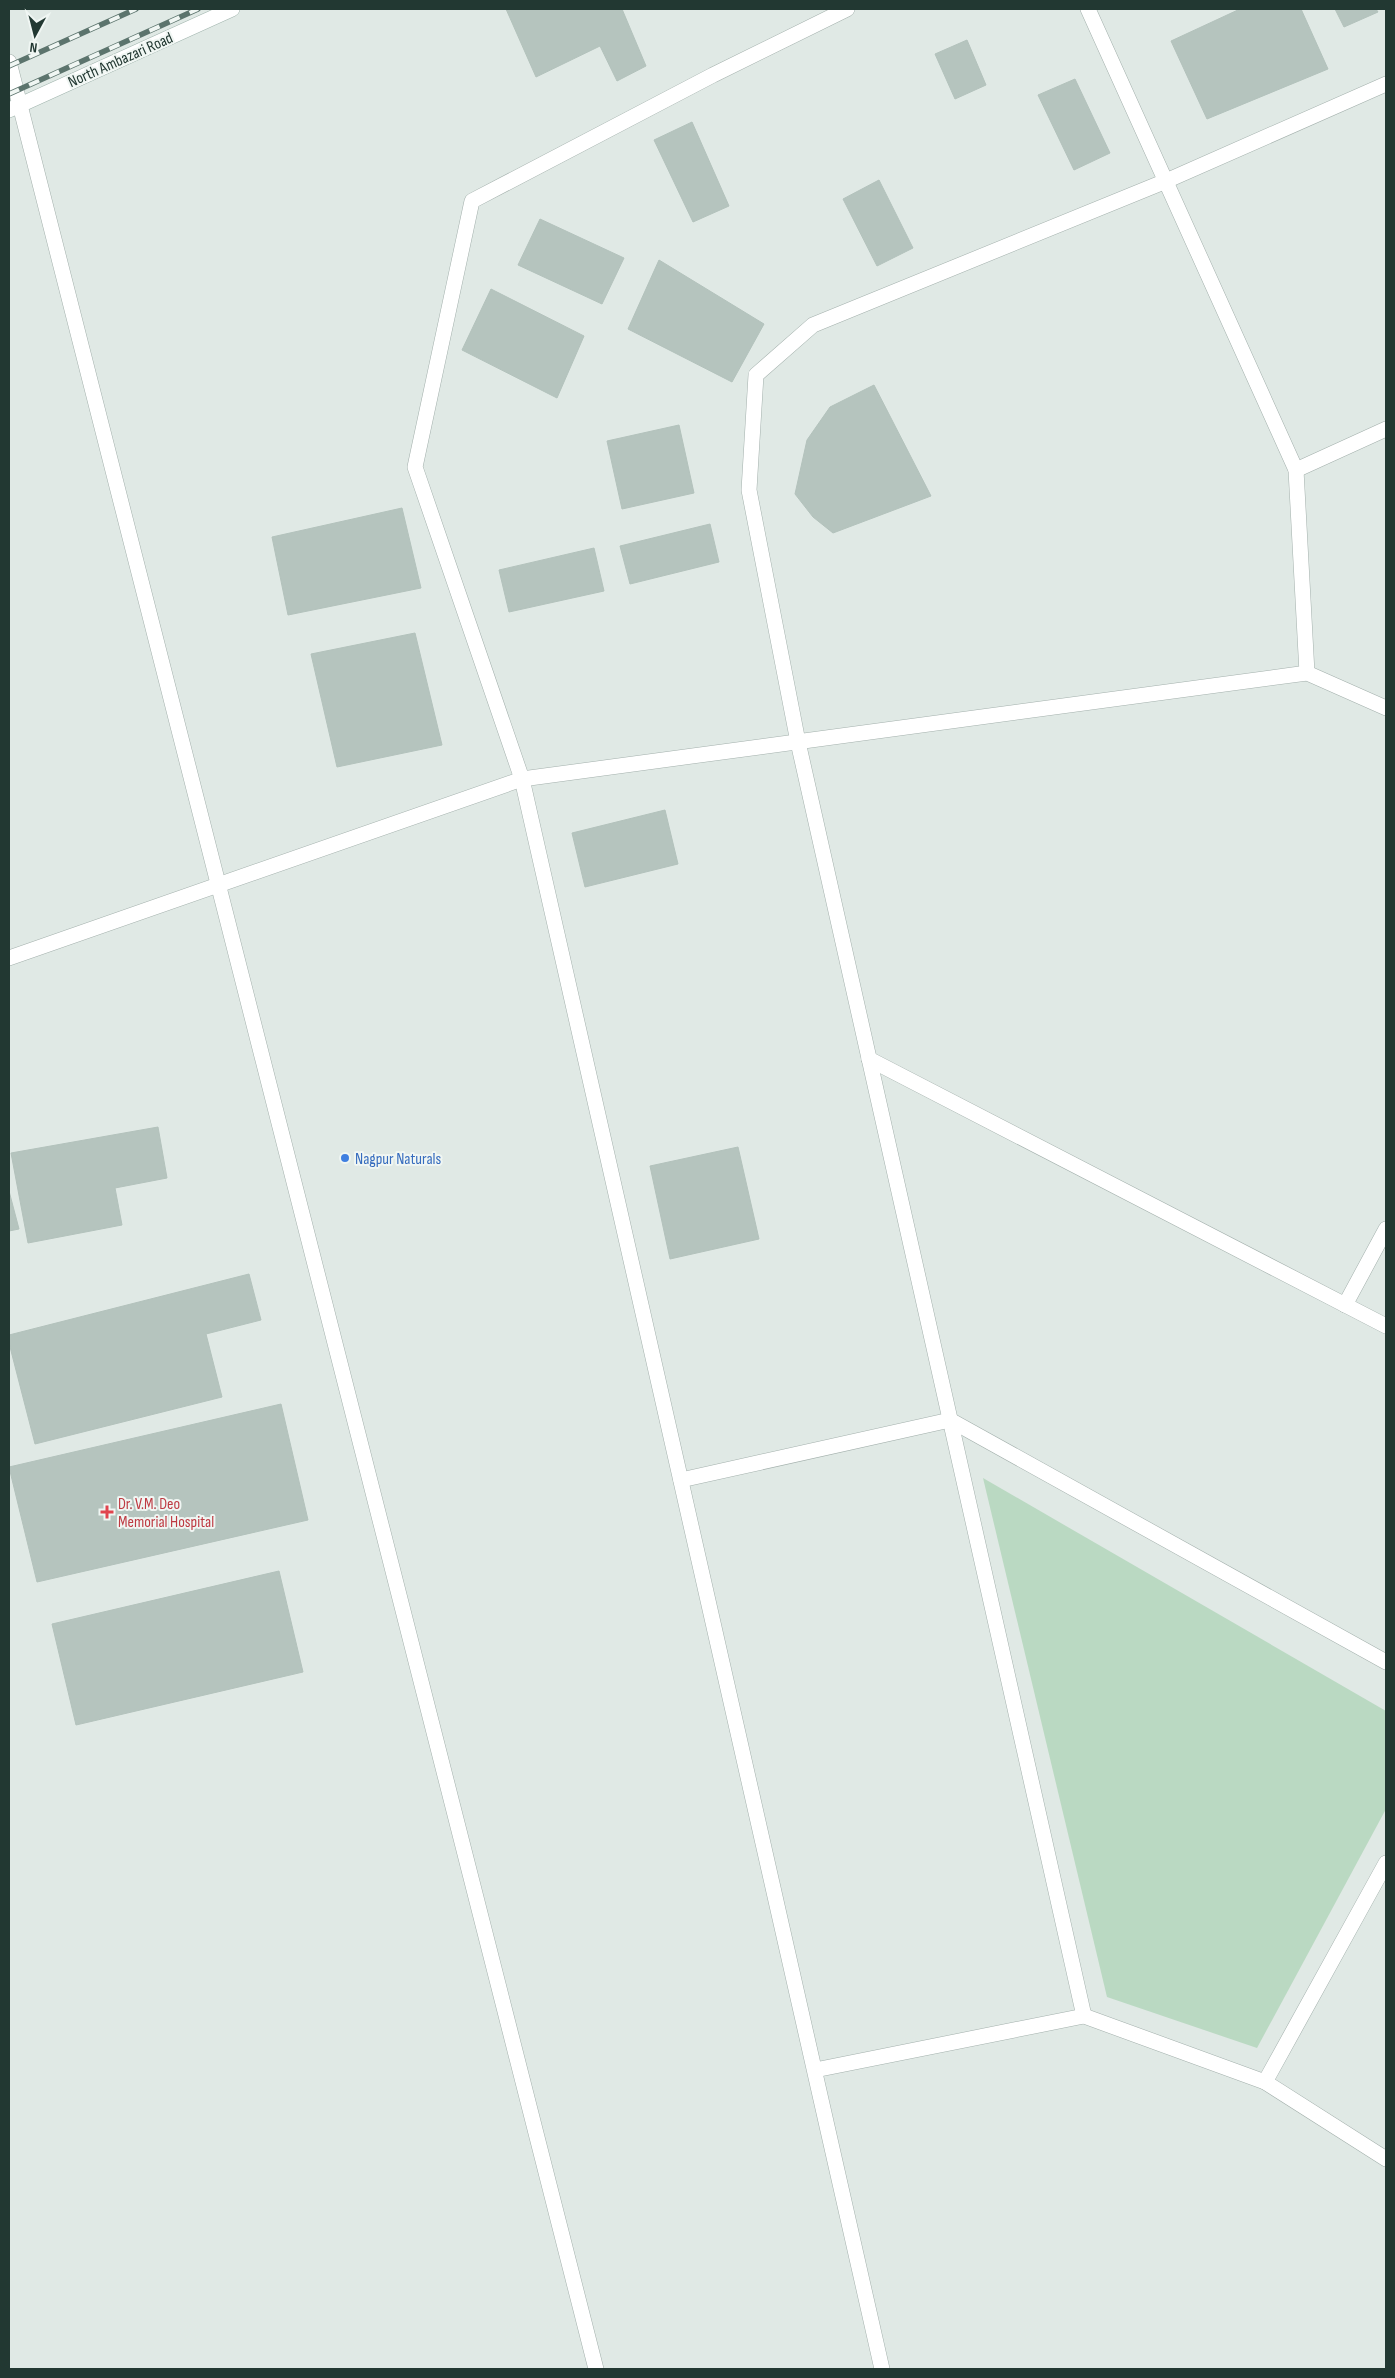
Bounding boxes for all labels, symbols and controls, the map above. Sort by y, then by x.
north arrow [10,10,60,60]
street label: North Ambazari Road [65,29,176,92]
text: N [29,39,38,56]
place label: Nagpur Naturals [355,1150,442,1169]
marker: Nagpur Naturals [339,1152,351,1164]
place label: Dr. V.M. Deo Memorial Hospital [118,1495,214,1532]
marker: Dr. V.M. Deo Memorial Hospital [100,1505,114,1519]

